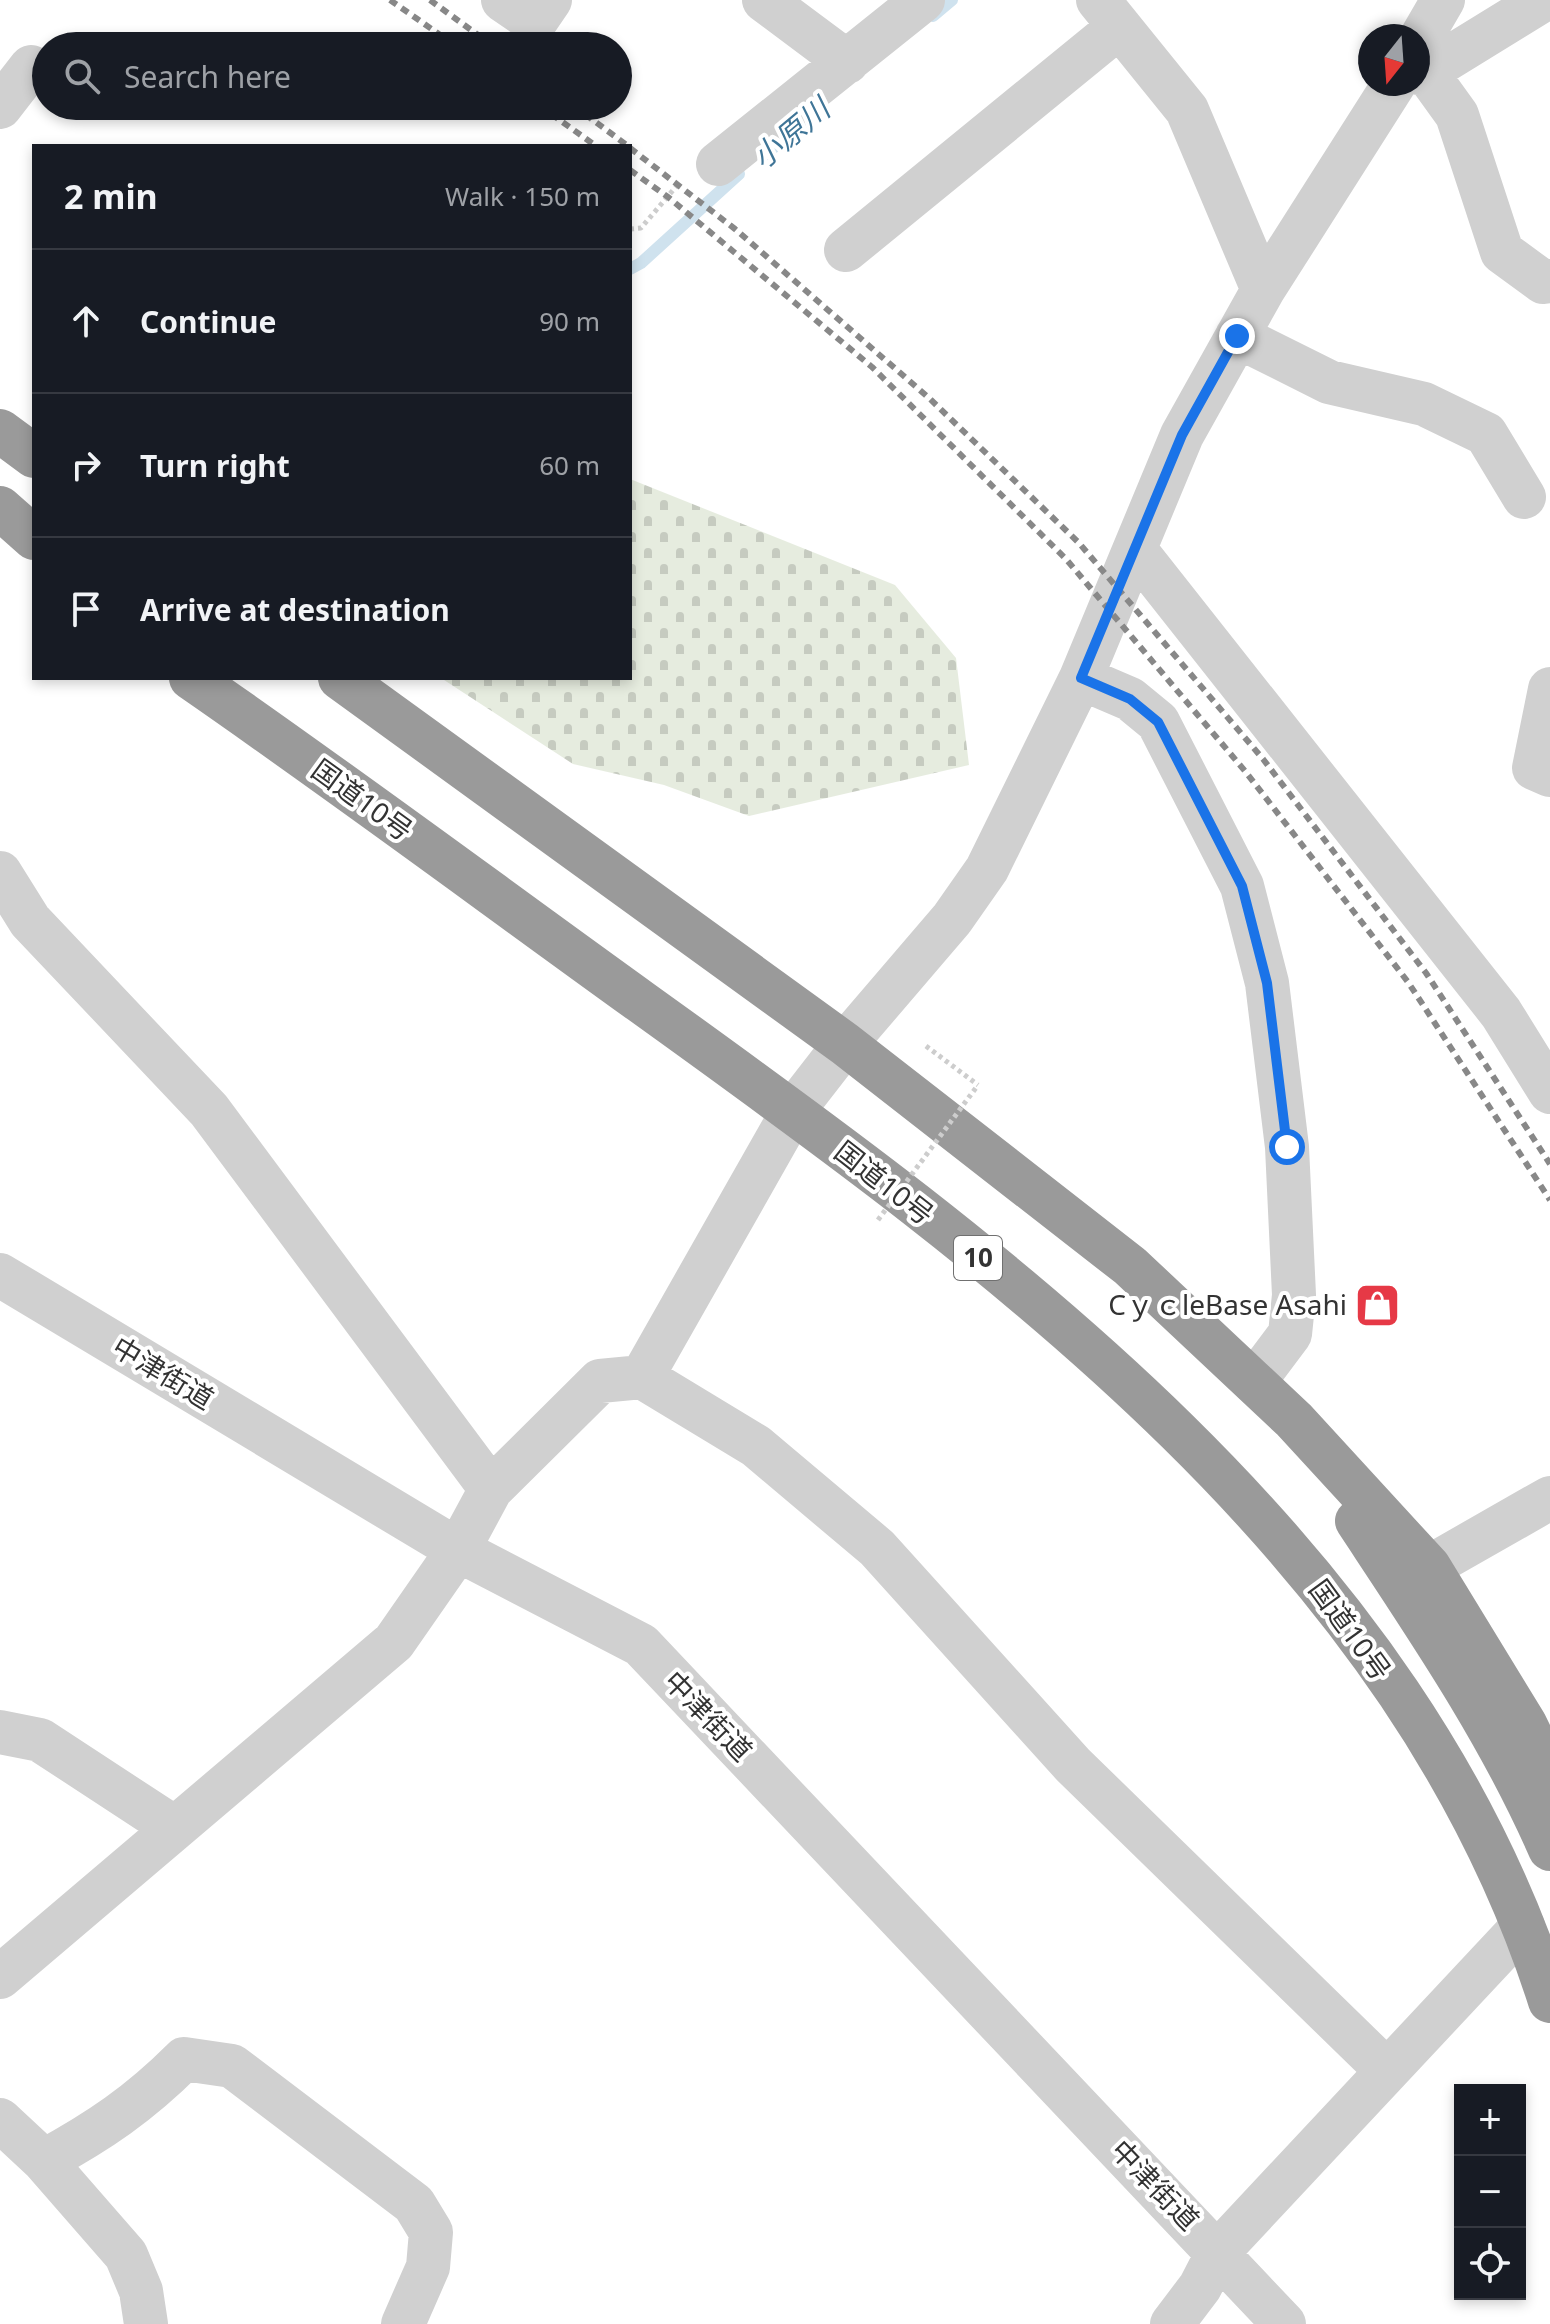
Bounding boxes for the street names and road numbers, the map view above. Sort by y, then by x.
street label: 国道10号 [304,750,421,849]
street label: 国道10号 [827,1132,942,1233]
road number: 10 [954,1236,1002,1280]
street label: 中津街道 [106,1327,221,1417]
street label: 国道10号 [1301,1571,1400,1688]
street label: 中津街道 [656,1662,761,1769]
street label: 中津街道 [1103,2131,1208,2238]

